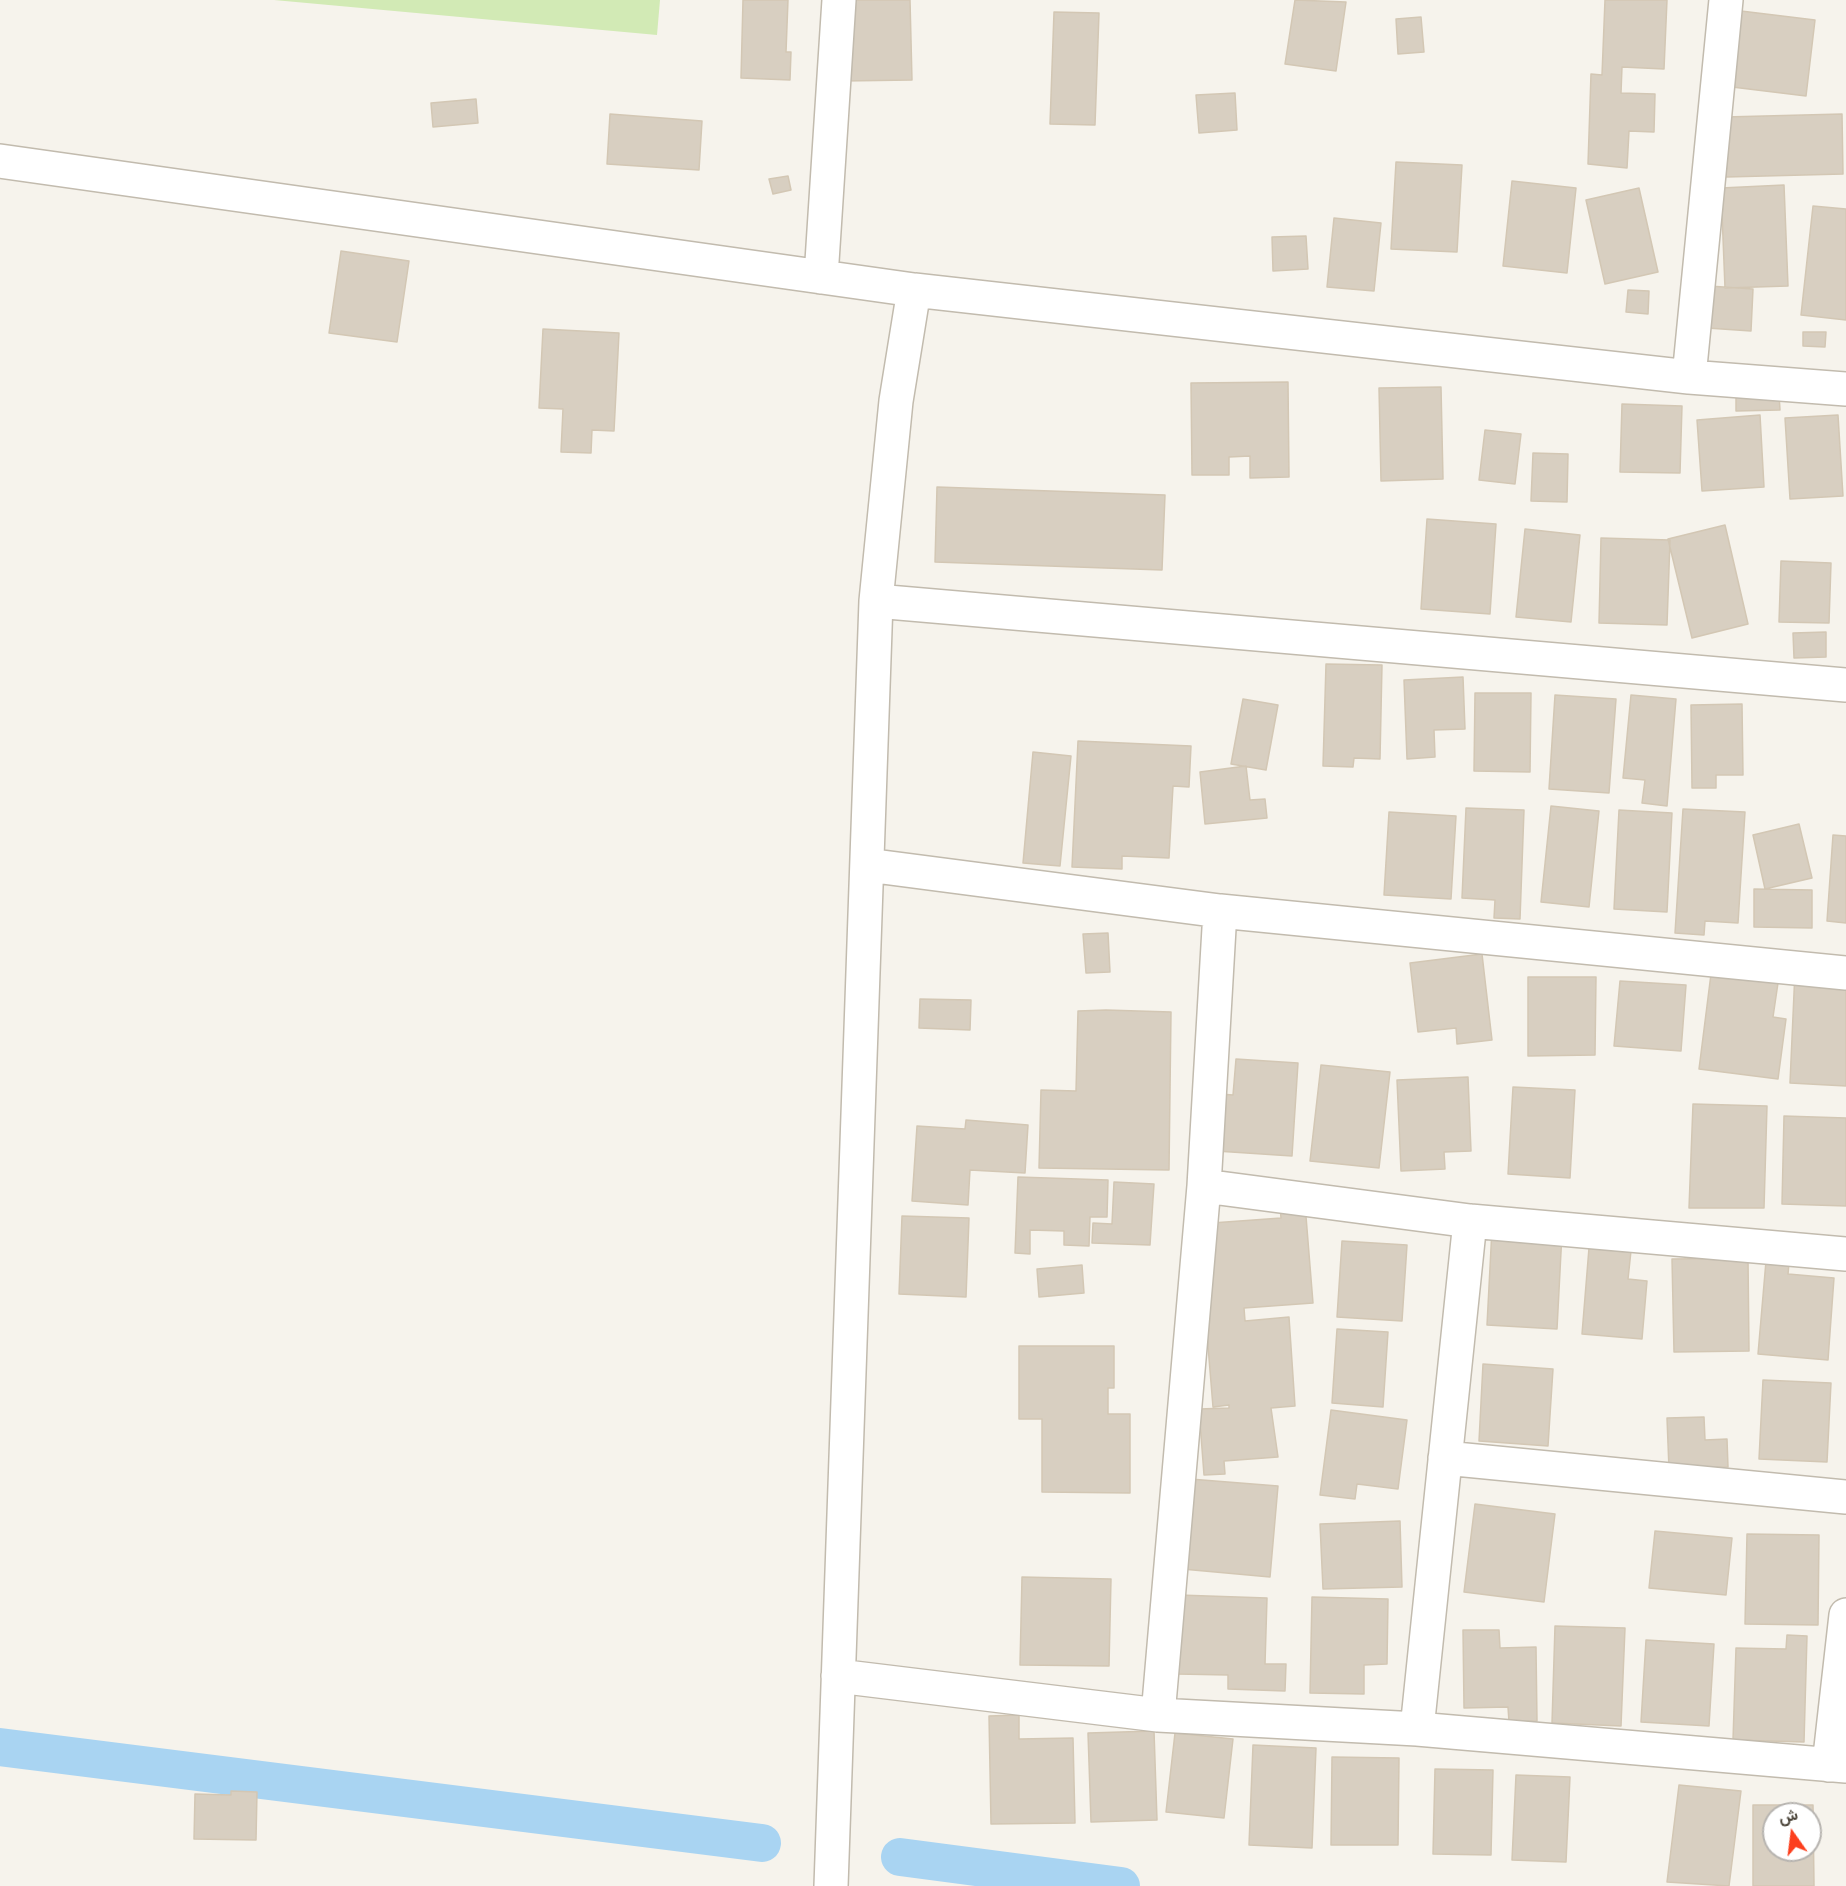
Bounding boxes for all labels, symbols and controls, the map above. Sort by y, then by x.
north arrow [1762,1802,1822,1862]
text: ش [1776,1804,1800,1828]

